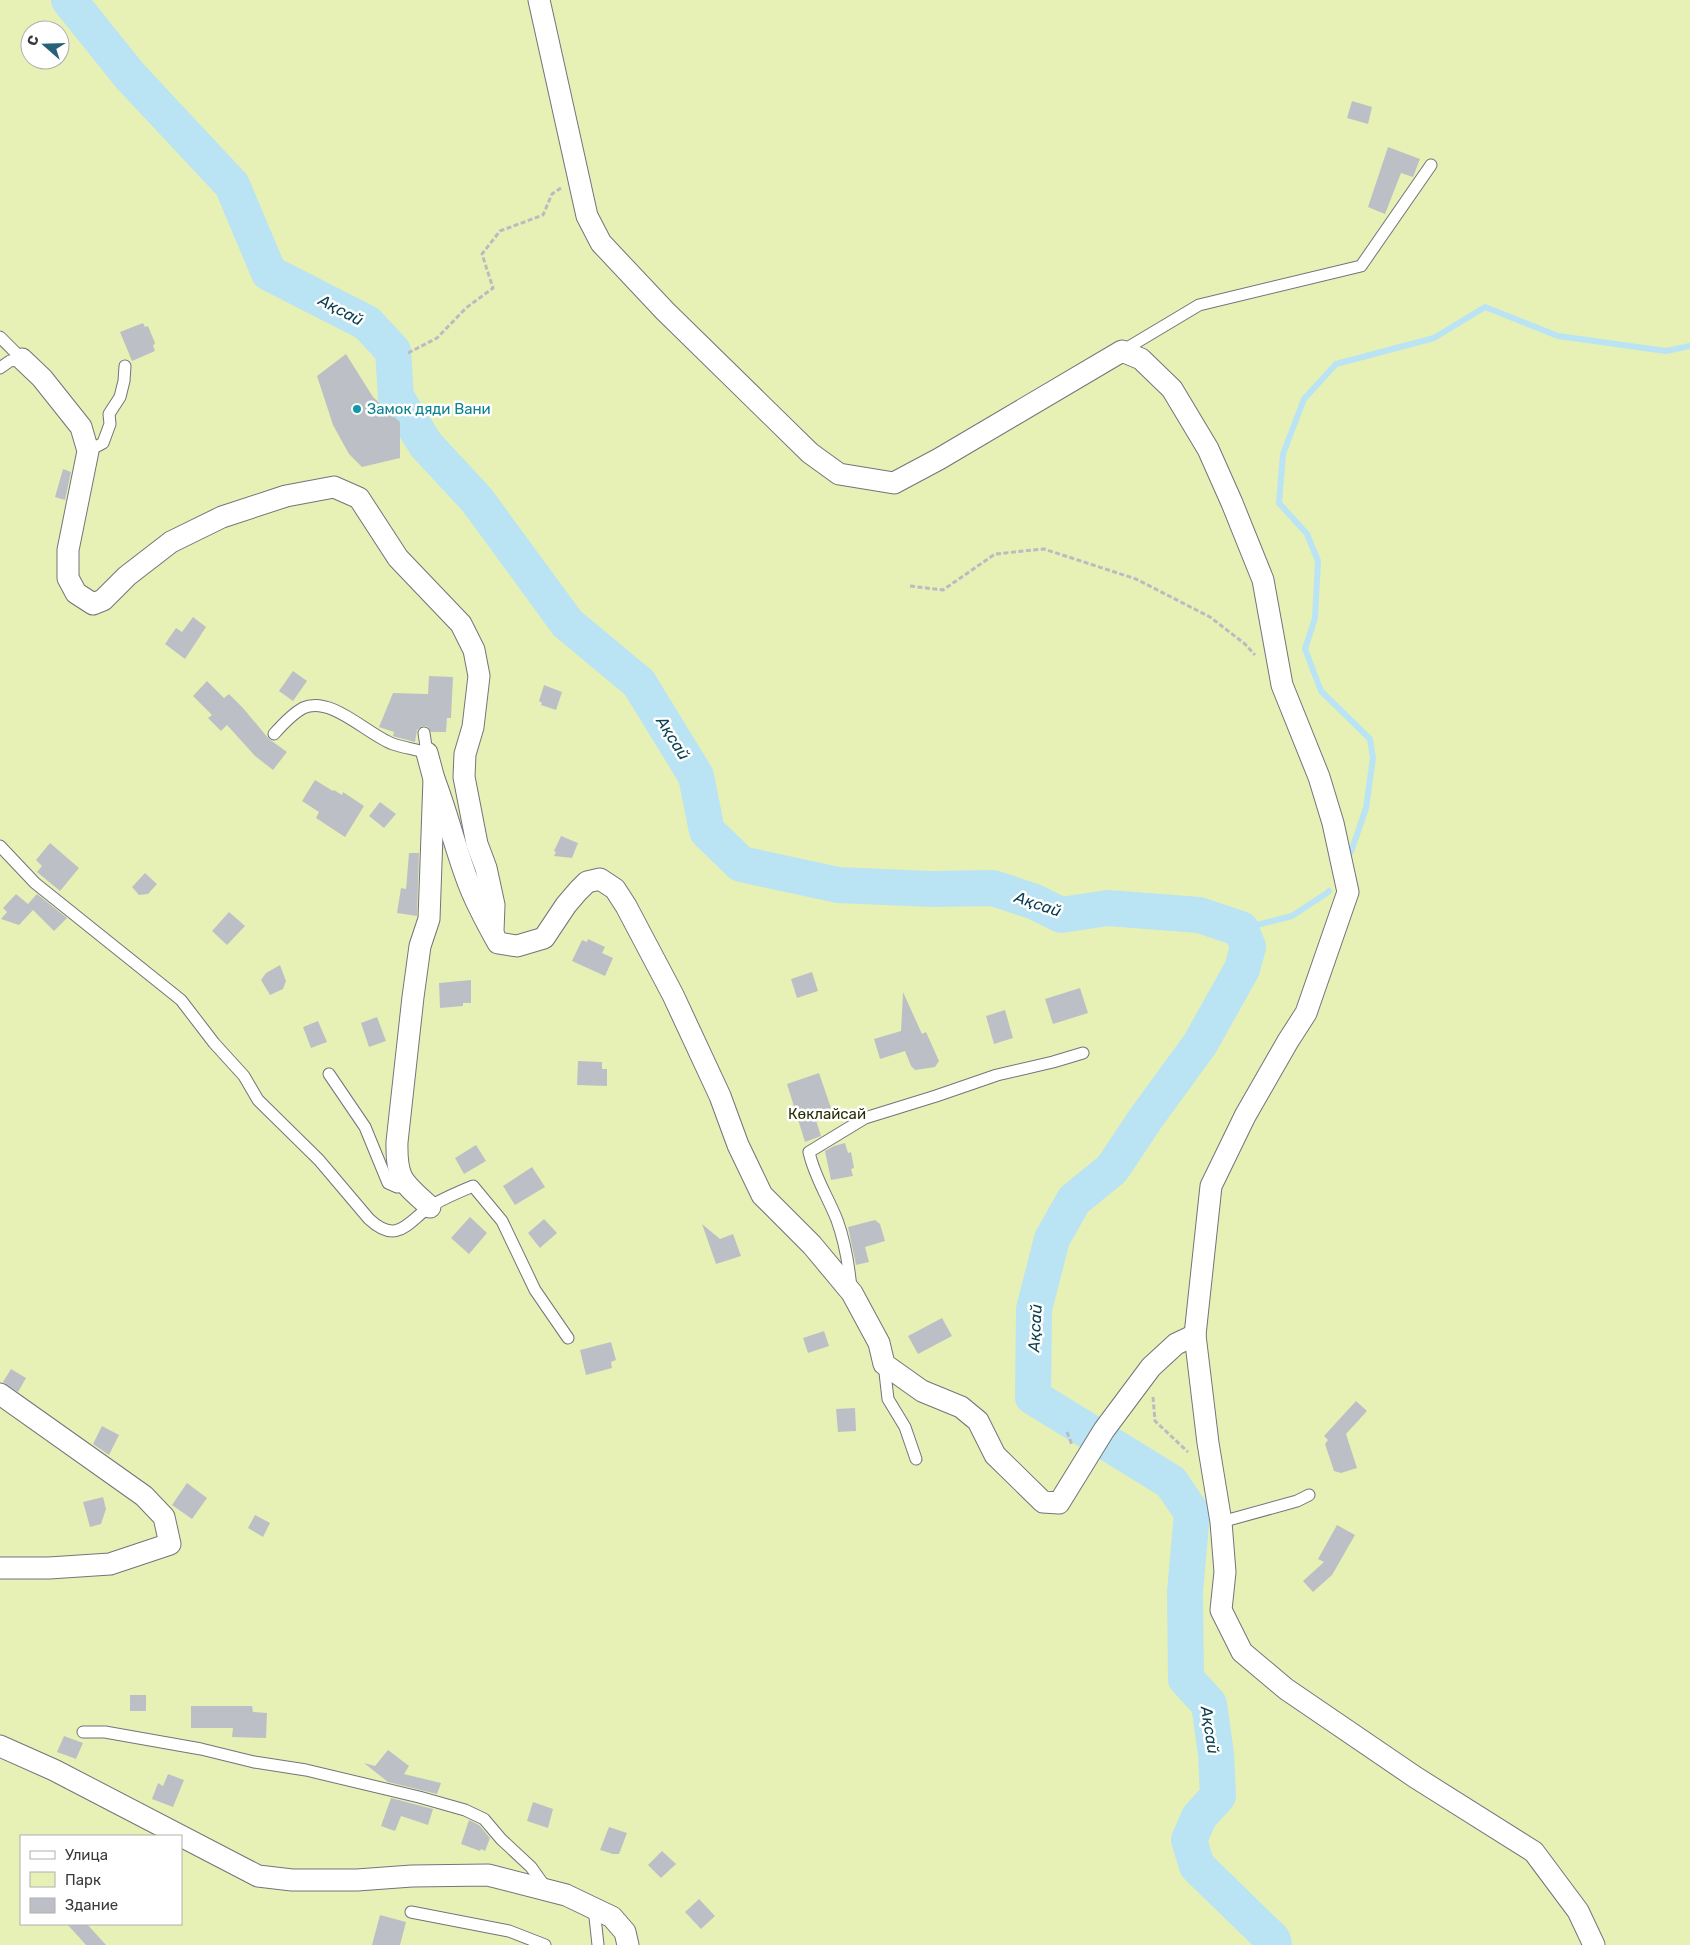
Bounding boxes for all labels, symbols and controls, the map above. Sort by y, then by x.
north arrow [20,20,70,70]
text: С [24,33,43,48]
water label: Ақсай [315,290,367,330]
place label: Замок дяди Вани [367,400,491,418]
marker: Замок дяди Вани [351,403,363,415]
water label: Ақсай [652,712,694,764]
water label: Ақсай [1011,887,1064,921]
park label: Көклайсай [788,1105,866,1123]
water label: Ақсай [1024,1303,1046,1353]
water label: Ақсай [1197,1704,1223,1755]
legend [20,1835,182,1925]
text: Улица [65,1846,108,1864]
text: Парк [65,1871,101,1889]
text: Здание [65,1896,118,1914]

